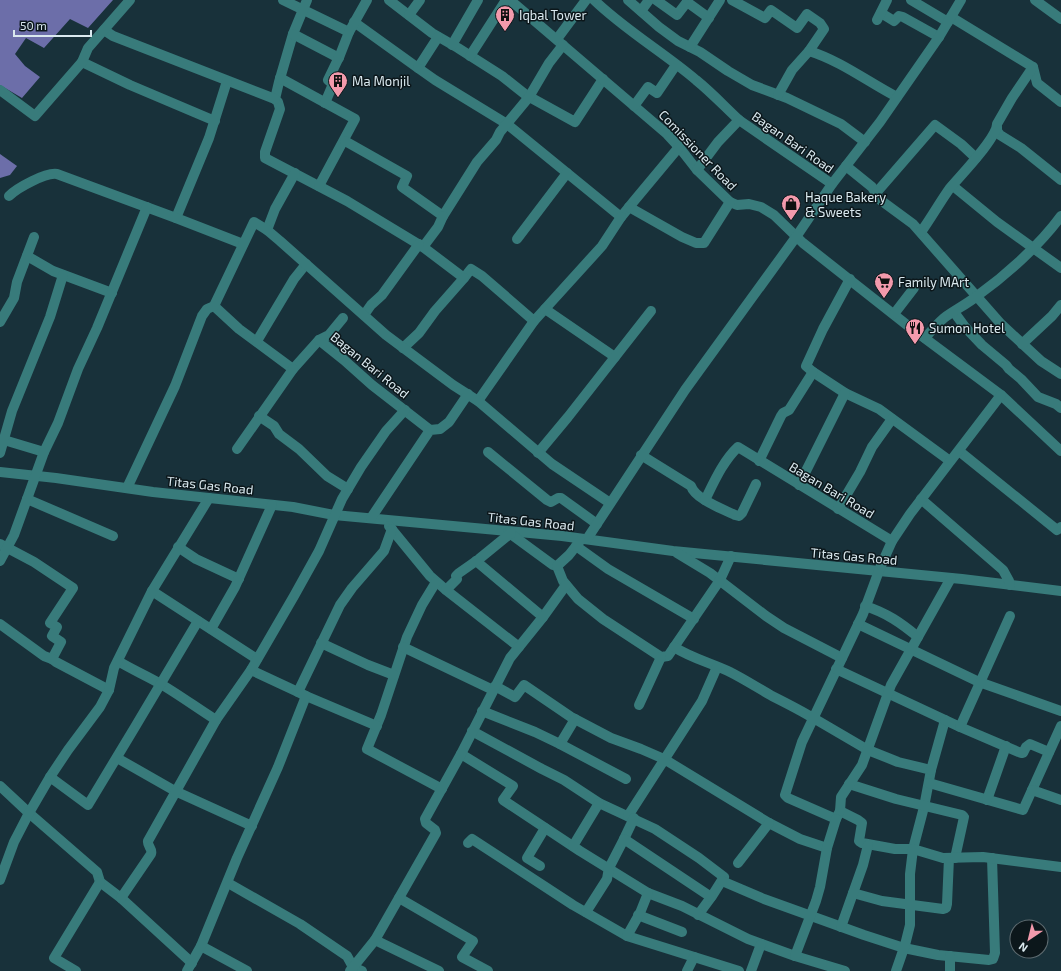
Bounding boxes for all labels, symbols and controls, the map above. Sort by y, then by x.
building icon: Iqbal Tower [494,4,516,32]
place label: Iqbal Tower [519,7,587,23]
scale bar [14,12,91,38]
text: 50 m [20,18,47,32]
building icon: Ma Monjil [327,70,349,98]
place label: Ma Monjil [352,73,410,89]
street label: Comissioner Road [656,106,740,194]
street label: Bagan Bari Road [749,108,837,176]
place label: Haque Bakery & Sweets [805,189,886,220]
shop icon: Haque Bakery & Sweets [780,193,802,221]
supermarket icon: Family MArt [873,271,895,299]
place label: Family MArt [898,274,969,290]
restaurant icon: Sumon Hotel [904,317,926,345]
place label: Sumon Hotel [929,320,1005,336]
street label: Bagan Bari Road [327,328,413,402]
street label: Bagan Bari Road [787,458,877,522]
street label: Titas Gas Road [166,472,254,498]
street label: Titas Gas Road [487,508,575,534]
street label: Titas Gas Road [810,544,898,568]
north arrow [1009,919,1049,959]
text: N [1016,940,1030,955]

